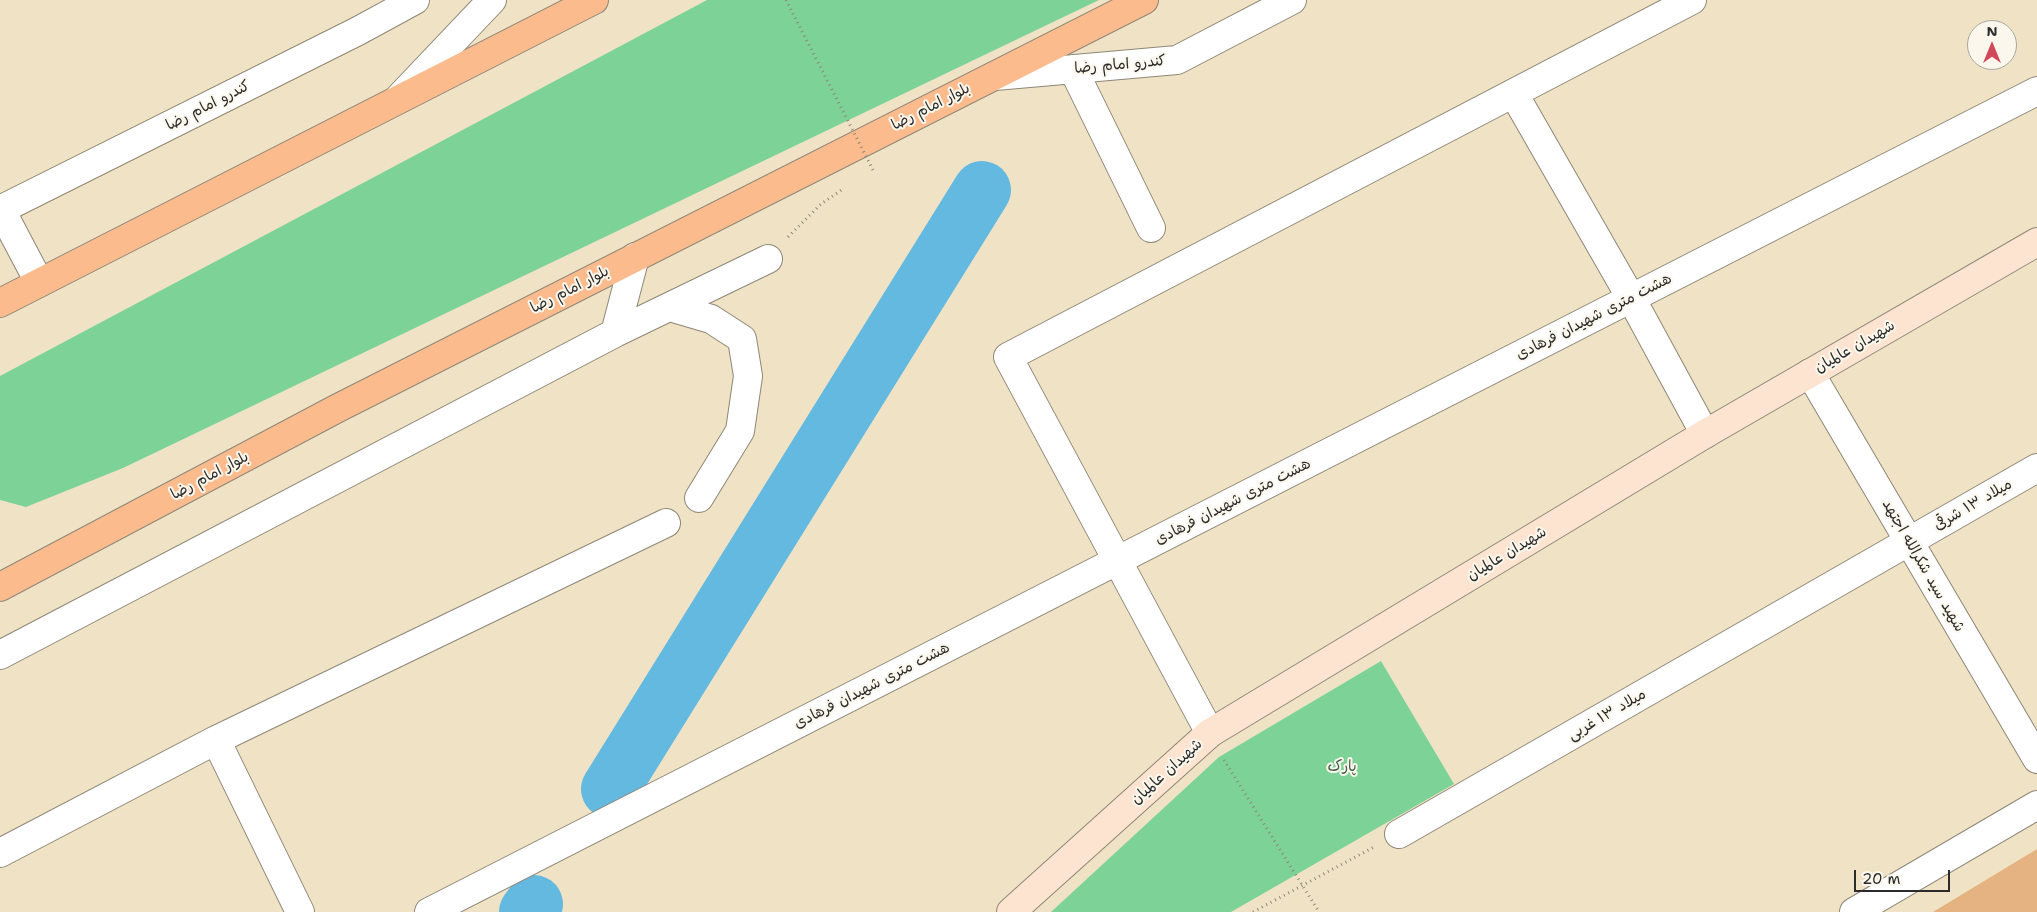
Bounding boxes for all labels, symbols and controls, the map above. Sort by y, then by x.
north arrow [1967,20,2017,70]
text: N [1986,22,1998,40]
street label: کندرو امام رضا [1074,52,1166,78]
street label: کندرو امام رضا [163,77,253,135]
street label: بلوار امام رضا [889,80,973,134]
street label: بلوار امام رضا [528,263,612,317]
street label: هشت متری شهیدان فرهادی [1513,270,1675,364]
street label: شهیدان عالمیان [1812,317,1898,377]
street label: بلوار امام رضا [168,448,252,504]
street label: هشت متری شهیدان فرهادی [1152,455,1314,549]
street label: میلاد ۱۳ شرقی [1931,475,2015,535]
street label: شهید سید شکرالله اجتهد [1878,497,1968,635]
street label: شهیدان عالمیان [1464,523,1550,585]
street label: هشت متری شهیدان فرهادی [791,639,953,733]
street label: میلاد ۱۳ غربی [1565,685,1649,745]
street label: شهیدان عالمیان [1128,735,1206,809]
park label: پارک [1327,758,1357,776]
scale bar [1857,860,1953,892]
text: 20 m [1862,869,1901,889]

